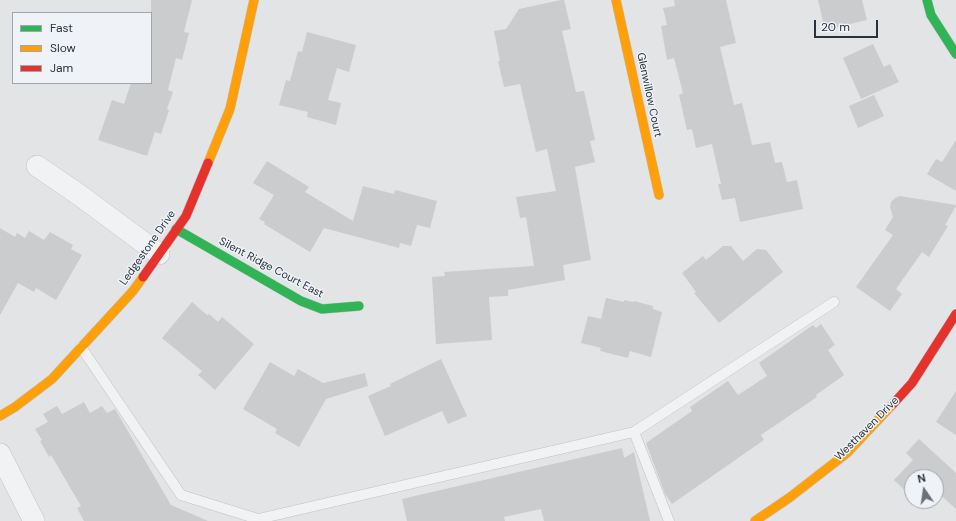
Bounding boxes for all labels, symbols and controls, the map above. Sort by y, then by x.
legend [12,12,152,84]
scale bar [816,12,880,38]
text: 20 m [821,19,850,35]
text: Fast [50,20,73,36]
text: Slow [50,40,76,56]
street label: Glenwillow Court [634,52,664,138]
text: Jam [50,60,73,76]
street label: Ledgestone Drive [117,208,179,288]
street label: Silent Ridge Court East [217,235,325,301]
street label: Westhaven Drive [832,394,902,464]
north arrow [904,469,944,509]
text: N [916,471,927,486]

